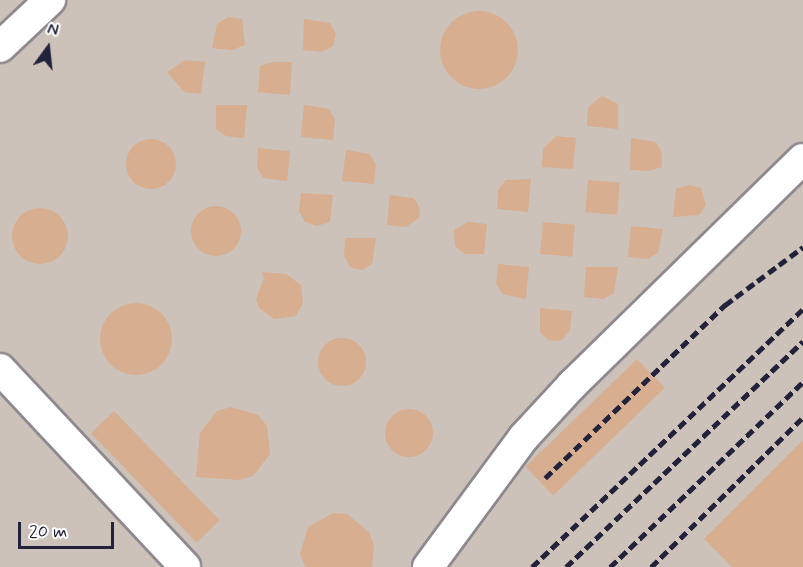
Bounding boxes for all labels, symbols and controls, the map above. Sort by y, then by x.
north arrow [18,18,78,78]
text: N [45,19,61,42]
scale bar [21,510,117,548]
text: 20 m [29,520,67,544]

